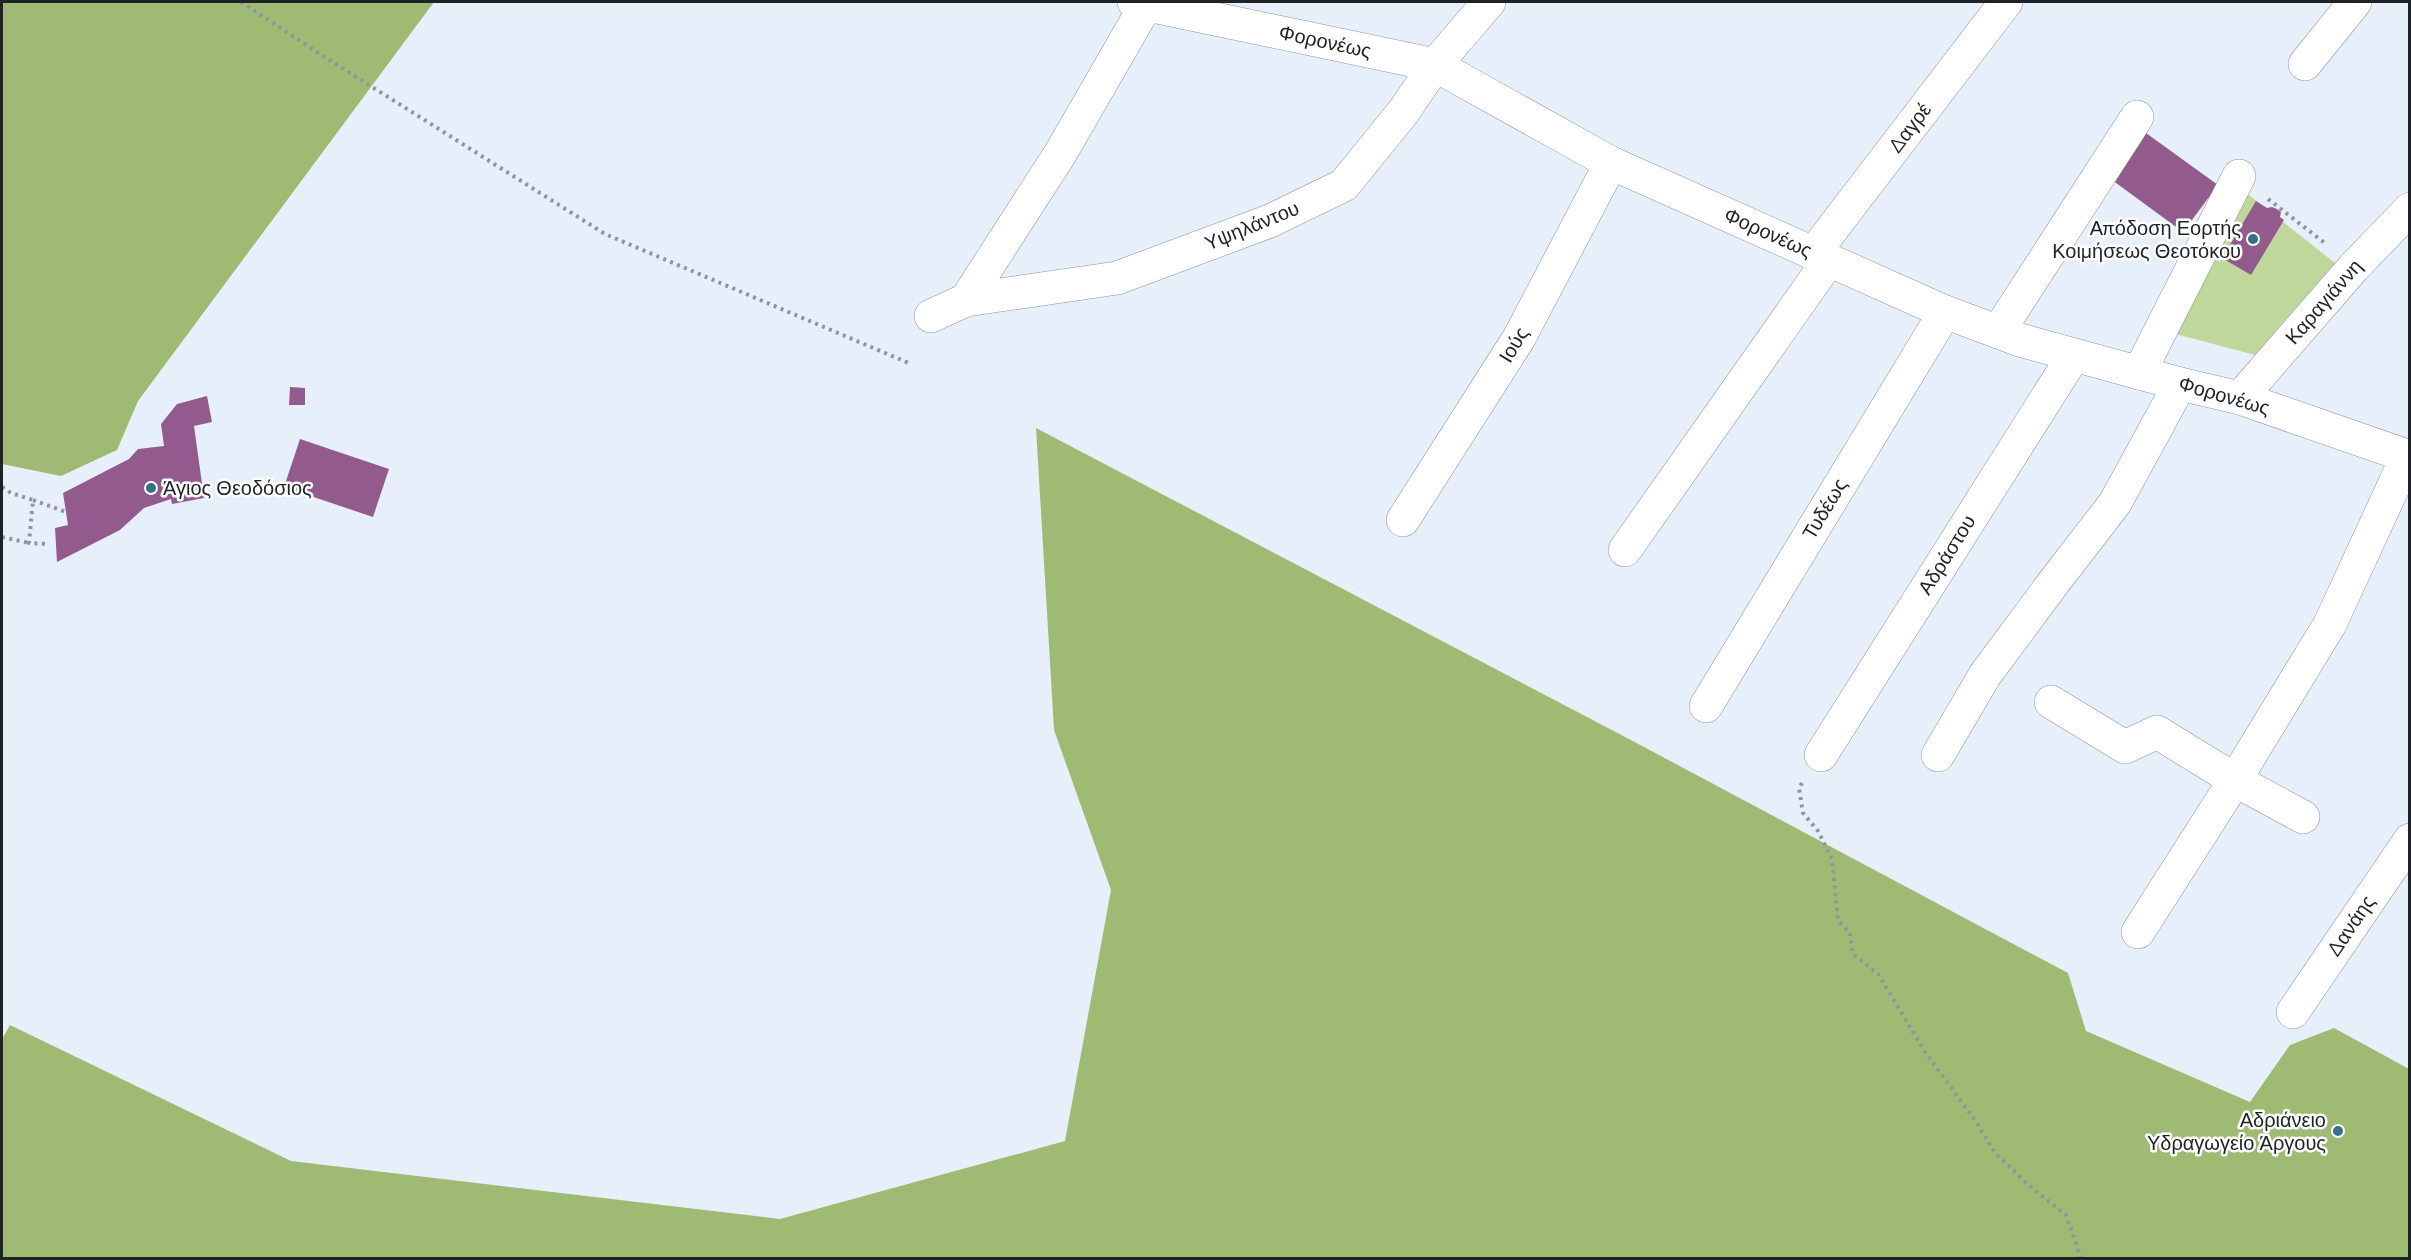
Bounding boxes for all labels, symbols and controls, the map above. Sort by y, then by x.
street label: Φορονέως [1276,19,1374,65]
street label: Δαγρέ [1882,97,1938,159]
street label: Υψηλάντου [1201,195,1303,257]
street label: Φορονέως [1720,202,1817,265]
place label: Απόδοση Εορτής Κοιμήσεως Θεοτόκου [2052,215,2241,265]
marker: Απόδοση Εορτής Κοιμήσεως Θεοτόκου [2246,232,2260,246]
street label: Καραγιάννη [2279,254,2369,350]
street label: Ιούς [1493,322,1535,368]
street label: Φορονέως [2175,370,2273,422]
street label: Τυδέως [1796,473,1854,545]
place label: Άγιος Θεοδόσιος [163,475,312,502]
marker: Άγιος Θεοδόσιος [144,481,158,495]
street label: Αδράστου [1912,510,1982,600]
street label: Δανάης [2321,890,2382,962]
place label: Αδριάνειο Υδραγωγείο Άργους [2147,1107,2326,1157]
marker: Αδριάνειο Υδραγωγείο Άργους [2331,1124,2345,1138]

